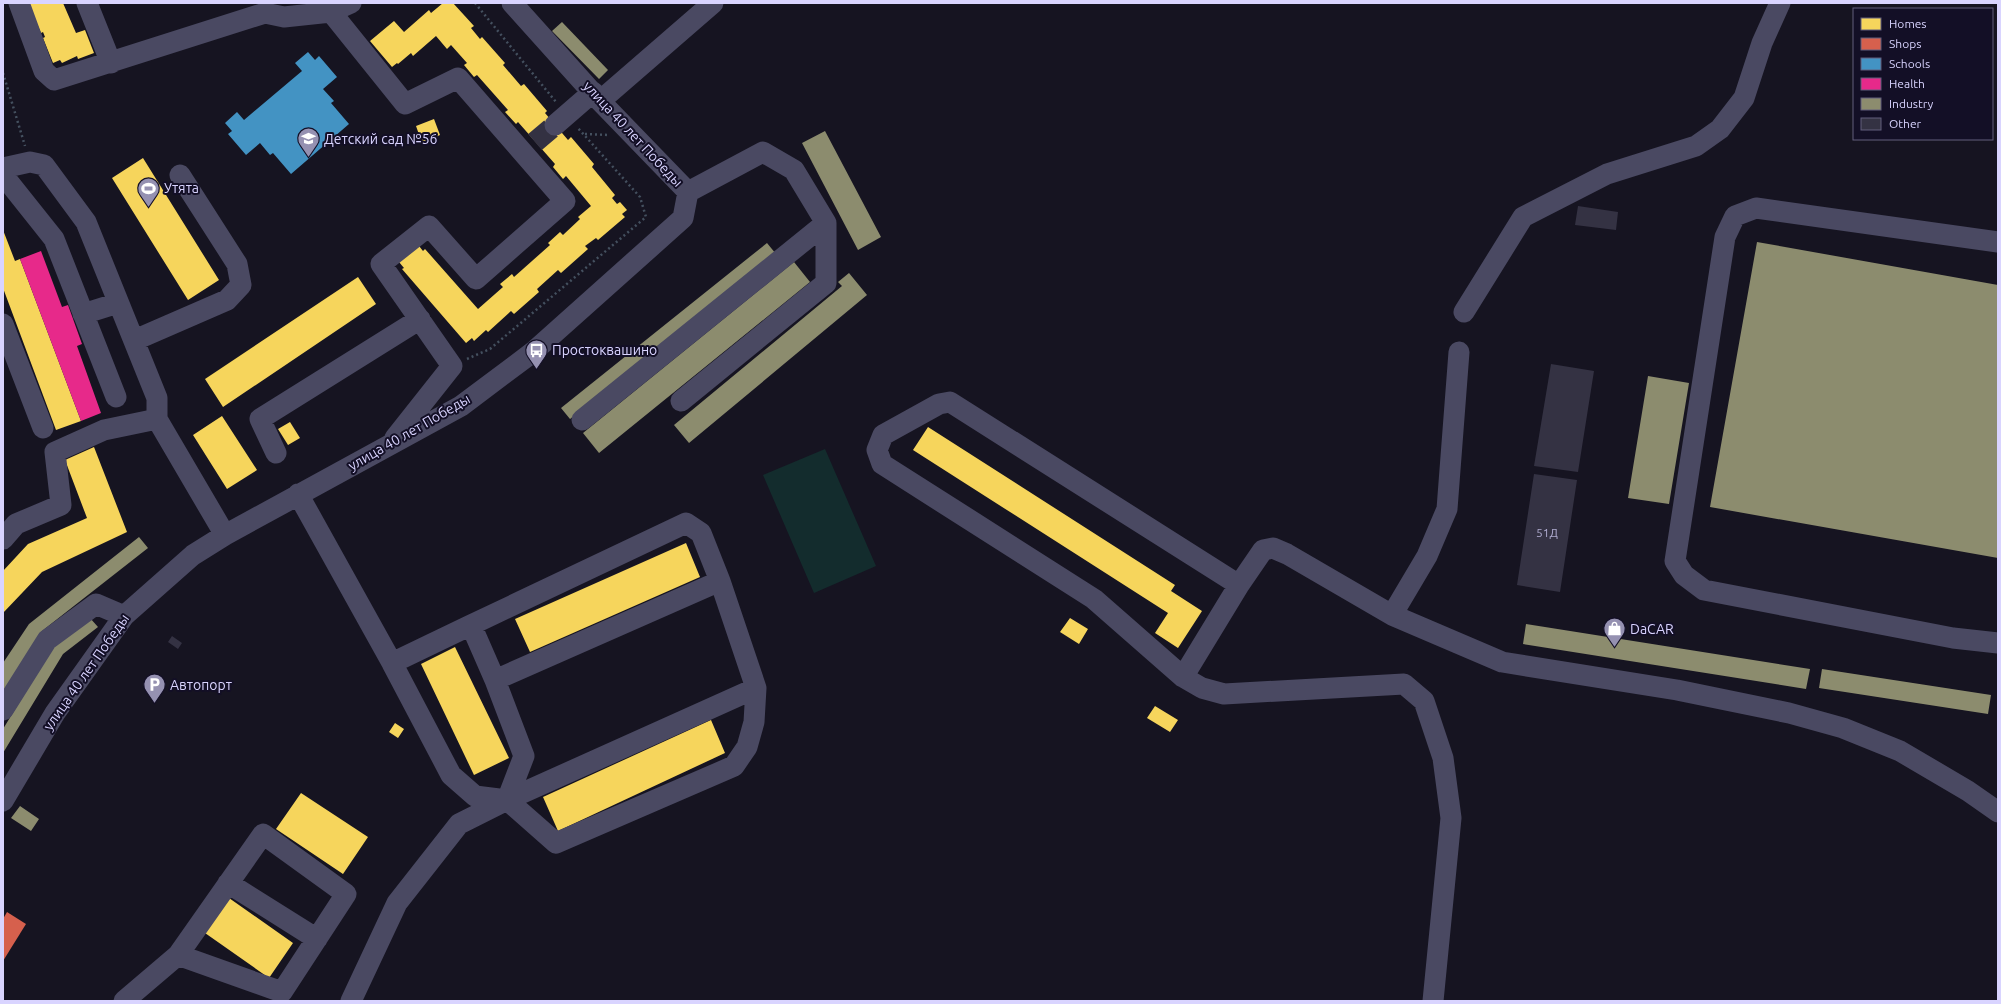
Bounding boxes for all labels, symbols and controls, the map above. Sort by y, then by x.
legend [1853,8,1993,140]
text: Homes [1889,17,1927,30]
text: Shops [1889,37,1921,50]
text: Schools [1889,57,1930,70]
text: Health [1889,77,1925,90]
street label: улица 40 лет Победы [580,78,686,190]
text: Industry [1889,97,1934,110]
text: Other [1889,117,1922,130]
school or university icon: Детский сад №56 [296,126,322,159]
place label: Детский сад №56 [324,131,438,147]
sports icon: Утята [136,175,162,208]
place label: Утята [164,180,199,196]
bus stop icon: Простоквашино [524,337,550,370]
place label: Простоквашино [552,342,657,358]
street label: улица 40 лет Победы [345,391,473,473]
house number: 51Д [1536,526,1558,539]
street label: улица 40 лет Победы [40,611,132,733]
shop icon: DaCAR [1601,616,1627,649]
place label: DaCAR [1630,621,1674,637]
parking icon: Автопорт [142,672,168,705]
place label: Автопорт [170,677,232,693]

